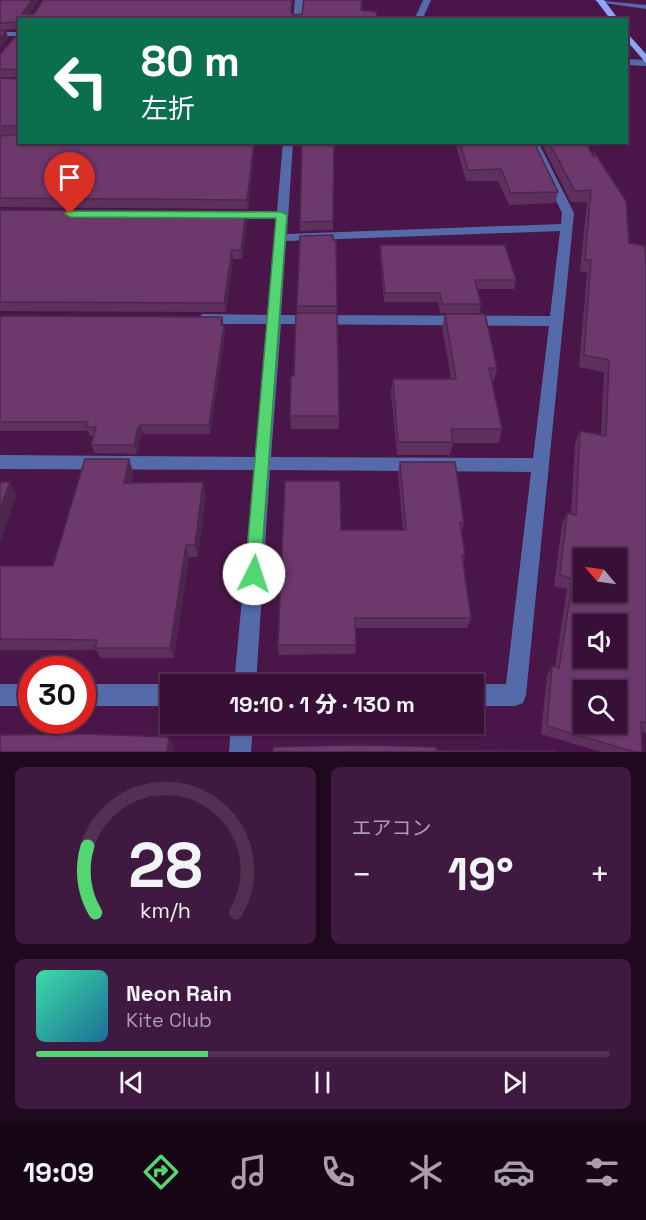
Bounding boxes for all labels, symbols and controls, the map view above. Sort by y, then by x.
text: 80 m [141,35,240,88]
icon: left [42,42,120,120]
text: 左折 [141,91,195,126]
pin [44,152,95,214]
icon: arrive [53,161,86,194]
position arrow [222,542,286,606]
north arrow [573,548,627,602]
map controls [573,548,627,734]
button: sound [573,614,627,668]
speed limit sign: 30 [18,656,96,734]
button: search [573,680,627,734]
text: 19:10 · 1 分 · 130 m [229,690,415,718]
text: エアコン [352,815,432,841]
text: 28 [128,826,202,905]
text: 19° [448,846,514,903]
text: − [352,854,372,896]
text: + [590,854,610,896]
text: km/h [140,897,191,924]
text: Neon Rain [126,979,232,1007]
text: Kite Club [126,1007,212,1033]
icon: previous [115,1066,148,1099]
icon: pause [306,1066,339,1099]
icon: next [498,1066,531,1099]
icon: directions [140,1151,182,1193]
icon: music [228,1151,270,1193]
icon: phone [317,1151,359,1193]
icon: climate [405,1151,447,1193]
icon: car [493,1151,535,1193]
icon: filters [581,1151,623,1193]
text: 19:09 [23,1155,94,1190]

